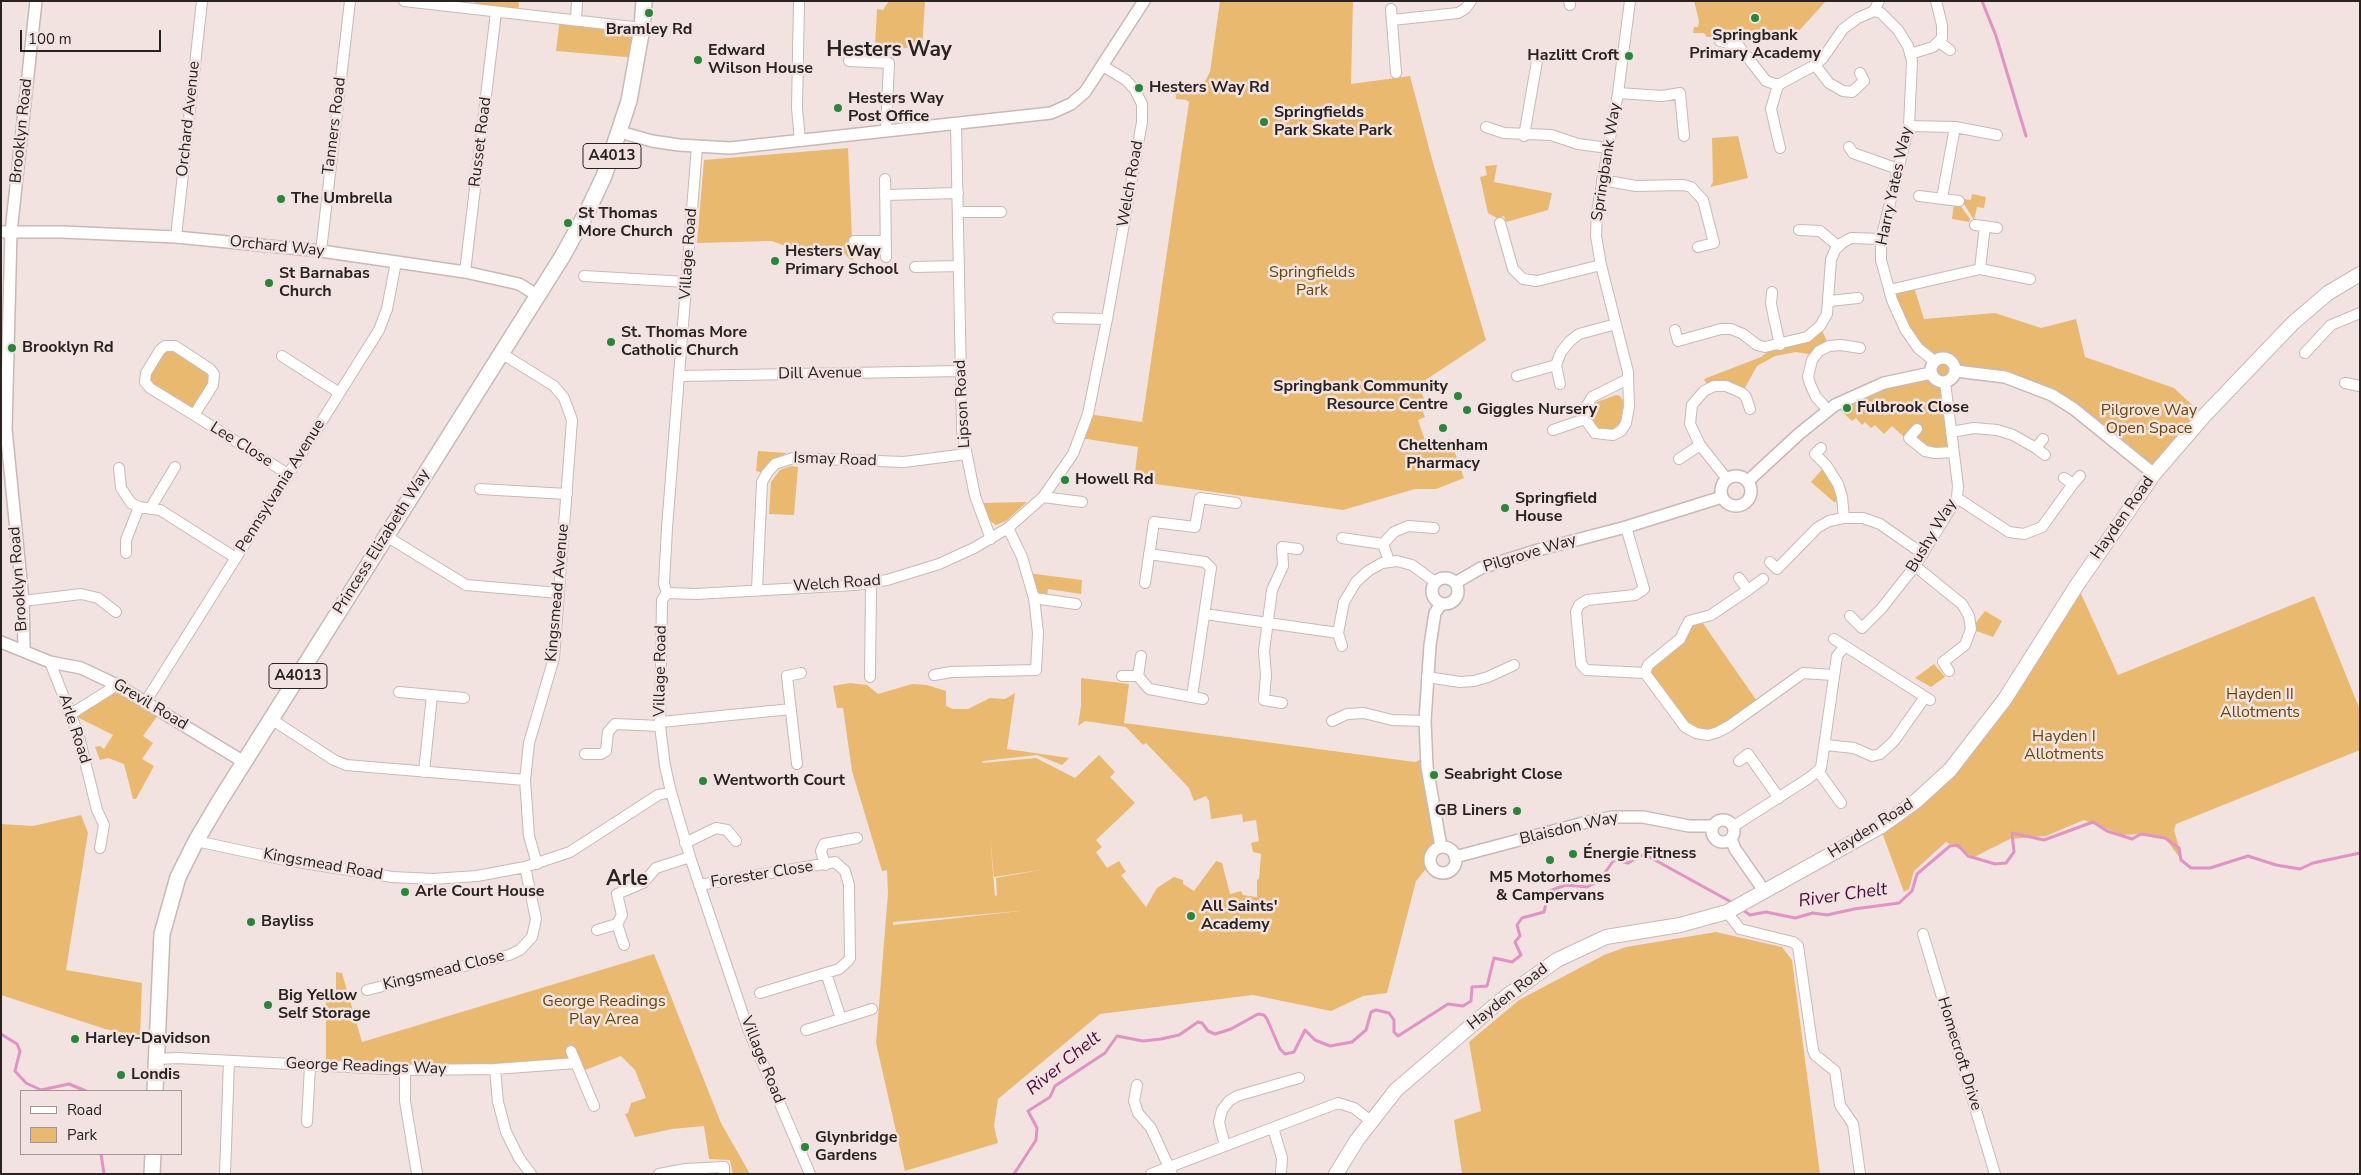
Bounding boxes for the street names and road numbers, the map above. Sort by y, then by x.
street label: Orchard Avenue [173,60,205,178]
street label: Tanners Road [319,76,351,176]
street label: Brooklyn Road [7,78,37,184]
street label: Russet Road [466,96,496,188]
street label: Springbank Way [1588,102,1626,222]
street label: Harry Yates Way [1873,125,1917,247]
street label: Welch Road [1114,139,1148,229]
road number: A4013 [583,144,641,168]
street label: Village Road [676,207,702,301]
street label: Orchard Way [229,232,325,262]
street label: Lipson Road [951,359,975,449]
street label: Dill Avenue [778,364,862,384]
street label: Pennsylvania Avenue [232,416,330,556]
street label: Lee Close [206,418,276,472]
street label: Ismay Road [793,449,877,471]
street label: Princess Elizabeth Way [330,466,434,618]
street label: Hayden Road [2087,473,2159,563]
street label: Bushy Way [1903,496,1961,576]
street label: Kingsmead Avenue [542,523,574,663]
street label: Brooklyn Road [6,526,32,632]
street label: Pilgrove Way [1481,531,1579,577]
street label: Welch Road [793,571,881,597]
street label: Village Road [651,625,671,717]
road number: A4013 [269,664,327,688]
street label: Grevil Road [109,675,191,735]
street label: Arle Road [54,692,94,766]
street label: Hayden Road [1825,795,1917,863]
street label: Blaisdon Way [1518,808,1620,850]
street label: Kingsmead Road [262,845,384,885]
street label: Forester Close [709,857,815,893]
street label: Kingsmead Close [381,947,507,995]
street label: Hayden Road [1464,960,1552,1034]
street label: Homecroft Drive [1933,995,1985,1113]
street label: Village Road [736,1014,788,1106]
street label: George Readings Way [285,1055,447,1079]

